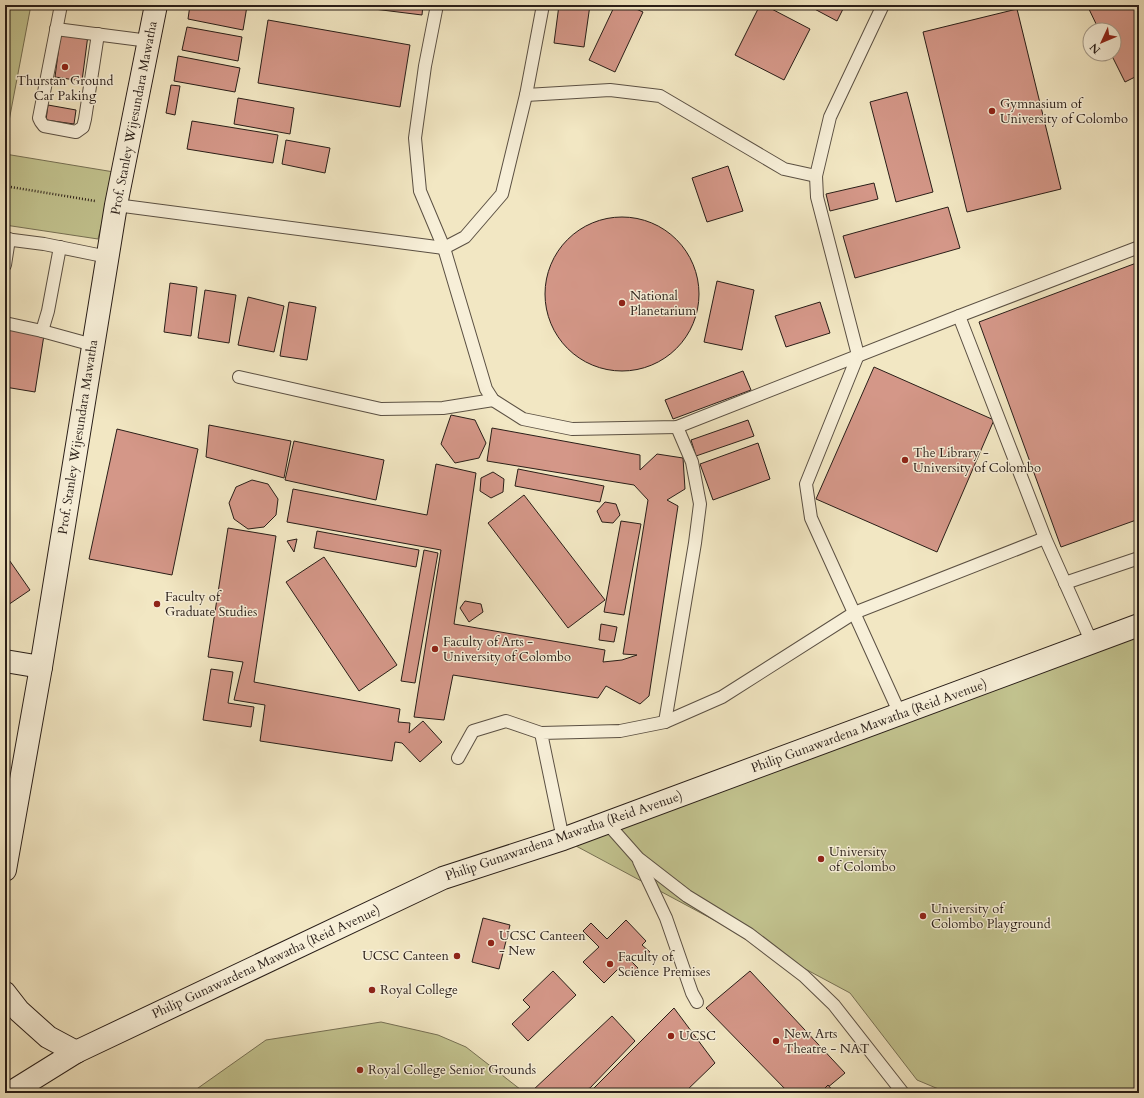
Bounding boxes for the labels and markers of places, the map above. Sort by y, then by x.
marker: Thurstan Ground Car Paking [60,62,70,72]
place label: Thurstan Ground Car Paking [17,72,114,105]
place label: Gymnasium of University of Colombo [1000,95,1128,128]
marker: Gymnasium of University of Colombo [987,106,997,116]
place label: National Planetarium [630,287,696,320]
marker: National Planetarium [617,298,627,308]
place label: The Library - University of Colombo [913,444,1041,477]
marker: The Library - University of Colombo [900,455,910,465]
place label: Faculty of Graduate Studies [165,588,257,621]
marker: Faculty of Graduate Studies [152,599,162,609]
place label: Faculty of Arts - University of Colombo [443,633,571,666]
marker: Faculty of Arts - University of Colombo [430,644,440,654]
place label: University of Colombo [829,843,896,876]
marker: University of Colombo [816,854,826,864]
place label: University of Colombo Playground [931,900,1051,933]
marker: University of Colombo Playground [918,911,928,921]
place label: UCSC Canteen - New [499,927,586,960]
marker: UCSC Canteen - New [486,938,496,948]
place label: UCSC Canteen [362,947,450,965]
place label: Faculty of Science Premises [618,948,710,981]
marker: UCSC Canteen [452,951,462,961]
marker: Faculty of Science Premises [605,959,615,969]
place label: Royal College [380,981,458,999]
marker: Royal College [367,985,377,995]
place label: New Arts Theatre - NAT [784,1025,870,1058]
place label: UCSC [679,1027,716,1045]
marker: UCSC [666,1031,676,1041]
marker: New Arts Theatre - NAT [771,1036,781,1046]
place label: Royal College Senior Grounds [368,1061,536,1079]
marker: Royal College Senior Grounds [355,1065,365,1075]

